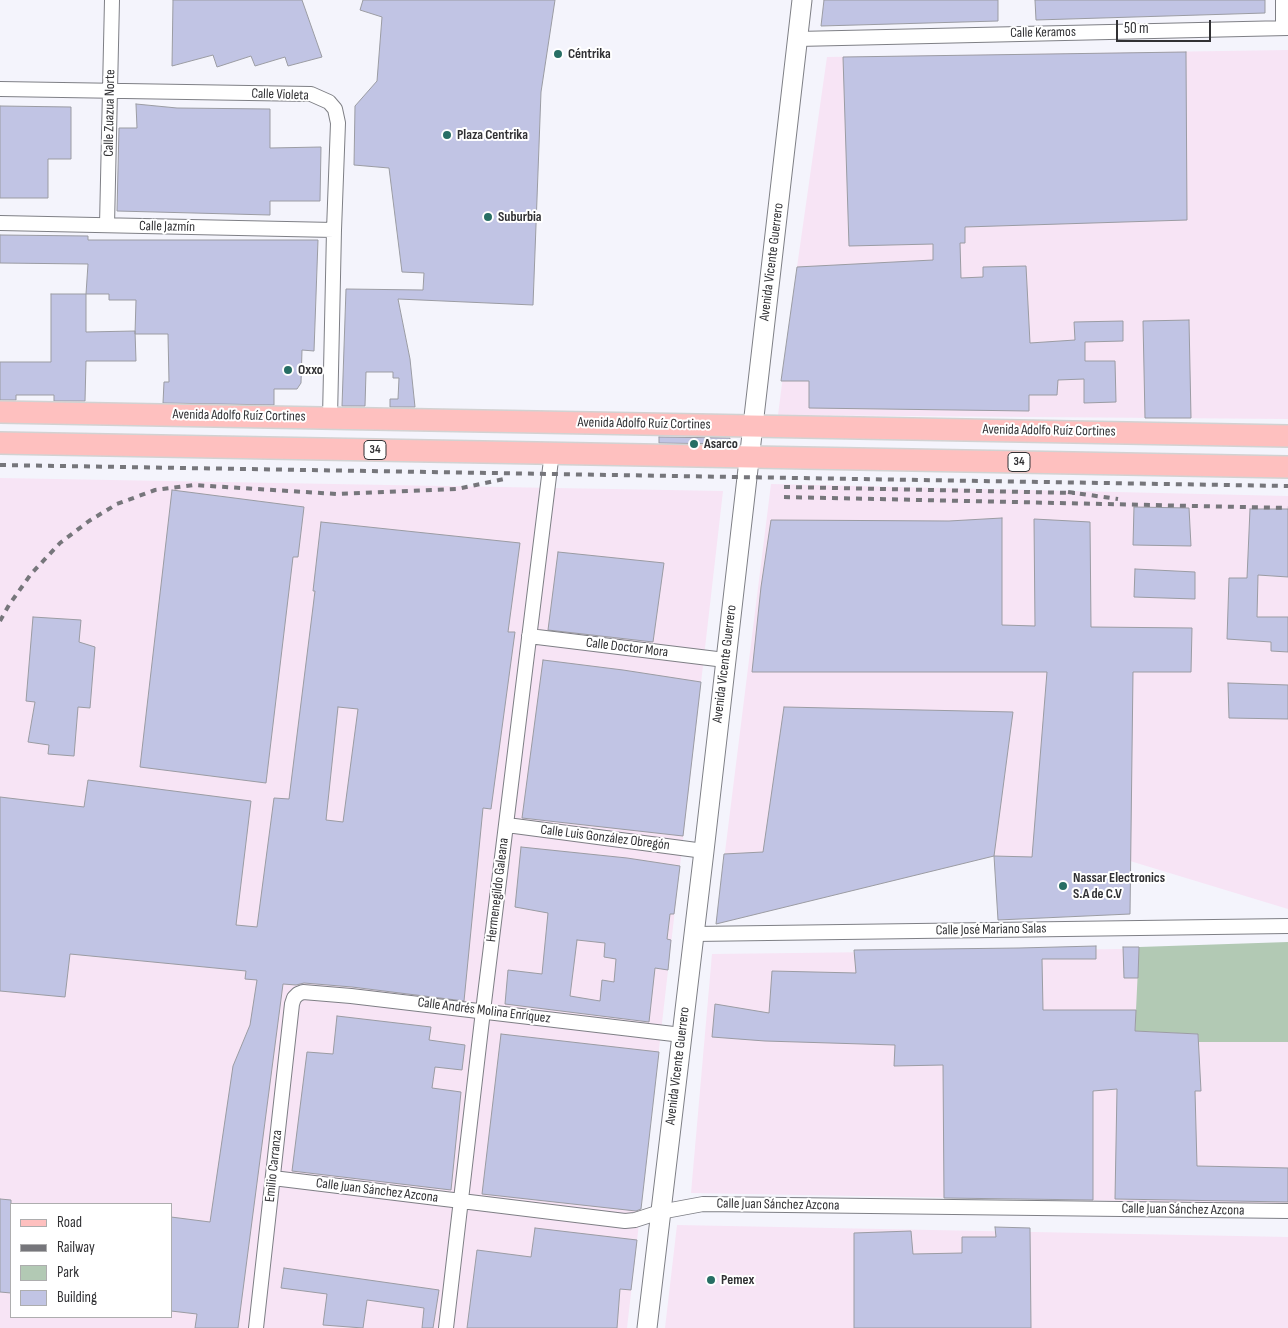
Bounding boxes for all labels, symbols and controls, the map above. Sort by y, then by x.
scale bar [1118,10,1213,42]
text: 50 m [1124,19,1149,38]
street label: Calle Keramos [1010,24,1076,42]
place label: Céntrika [568,46,611,62]
marker: Céntrika [552,48,564,60]
street label: Calle Zuazua Norte [101,69,119,157]
street label: Calle Violeta [251,86,309,104]
place label: Plaza Centrika [457,127,528,143]
marker: Plaza Centrika [441,129,453,141]
street label: Avenida Vicente Guerrero [756,202,788,322]
place label: Suburbia [498,209,542,225]
marker: Suburbia [482,211,494,223]
street label: Calle Jazmín [139,218,195,236]
place label: Oxxo [298,362,323,378]
marker: Oxxo [282,364,294,376]
street label: Avenida Adolfo Ruíz Cortines [172,406,306,426]
street label: Avenida Adolfo Ruíz Cortines [577,414,711,434]
street label: Avenida Adolfo Ruíz Cortines [982,421,1116,441]
place label: Asarco [704,436,738,452]
marker: Asarco [688,438,700,450]
road number: 34 [364,440,386,460]
road number: 34 [1008,452,1030,472]
street label: Avenida Vicente Guerrero [709,604,741,724]
street label: Calle Doctor Mora [585,635,669,661]
street label: Calle Luis González Obregón [539,822,671,854]
street label: Hermenegildo Galeana [483,837,513,943]
place label: Nassar Electronics S.A de C.V [1073,870,1165,902]
marker: Nassar Electronics S.A de C.V [1057,880,1069,892]
street label: Calle José Mariano Salas [936,921,1046,939]
street label: Calle Andrés Molina Enríquez [417,995,551,1027]
street label: Avenida Vicente Guerrero [662,1006,694,1126]
street label: Emilio Carranza [262,1129,286,1203]
street label: Calle Juan Sánchez Azcona [315,1175,439,1207]
street label: Calle Juan Sánchez Azcona [716,1196,840,1214]
street label: Calle Juan Sánchez Azcona [1121,1201,1245,1219]
legend [10,1203,172,1318]
text: Road [57,1213,82,1232]
text: Railway [57,1238,95,1257]
text: Park [57,1263,79,1282]
place label: Pemex [721,1272,754,1288]
marker: Pemex [705,1274,717,1286]
text: Building [57,1288,97,1307]

